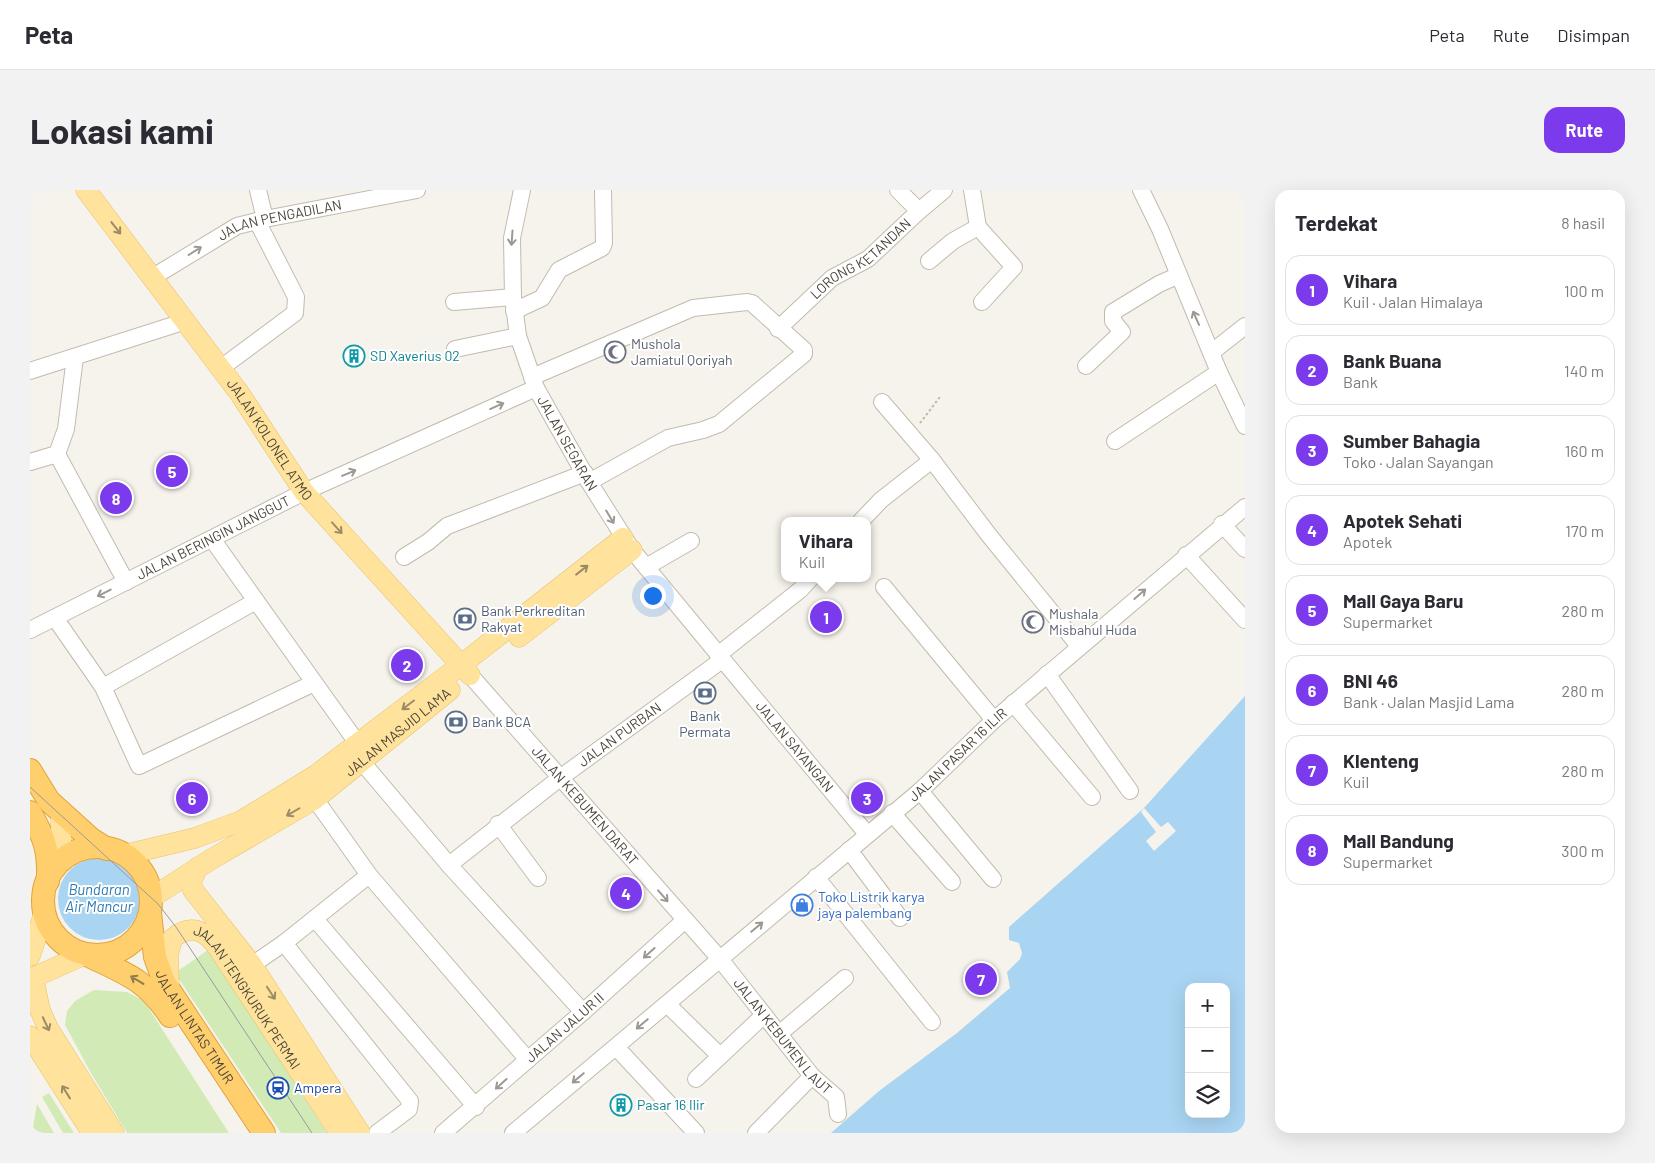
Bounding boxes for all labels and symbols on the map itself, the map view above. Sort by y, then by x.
street label: JALAN PENGADILAN [214,196,343,244]
street label: LORONG KETANDAN [806,214,914,302]
one-way arrow [110,222,121,235]
one-way arrow [508,229,517,245]
one-way arrow [187,246,201,256]
one-way arrow [1191,311,1201,326]
place label: Mushola Jamiatul Qoriyah [631,335,732,368]
mosque icon: Mushola Jamiatul Qoriyah [603,340,627,364]
building icon: SD Xaverius 02 [342,344,366,368]
place label: SD Xaverius 02 [370,347,460,364]
street label: JALAN KOLONEL ATMO [223,375,316,504]
street label: JALAN SEGARAN [534,393,601,494]
one-way arrow [489,401,504,411]
pin: 5 [156,452,188,490]
one-way arrow [341,468,356,478]
pin: 8 [100,479,132,517]
street label: JALAN BERINGIN JANGGUT [133,492,292,583]
one-way arrow [606,509,616,523]
one-way arrow [331,522,343,535]
one-way arrow [575,565,589,575]
your location [640,583,666,609]
one-way arrow [97,588,112,598]
one-way arrow [1134,588,1147,600]
pin: 1 [810,598,842,636]
place label: Bank Perkreditan Rakyat [481,602,585,635]
place label: Mushala Misbahul Huda [1049,605,1137,638]
bank icon: Bank Perkreditan Rakyat [453,607,477,631]
mosque icon: Mushala Misbahul Huda [1021,610,1045,634]
pin: 2 [391,646,423,684]
bank icon: Bank Permata [693,681,717,705]
street label: JALAN MASJID LAMA [341,684,454,779]
street label: JALAN SAYANGAN [753,697,838,795]
street label: JALAN PURBAN [575,698,664,770]
one-way arrow [402,700,415,711]
street label: JALAN PASAR 16 ILIR [905,704,1010,805]
place label: Bank Permata [679,707,731,740]
bank icon: Bank BCA [444,710,468,734]
place label: Bank BCA [472,713,531,730]
street label: JALAN KEBUMEN DARAT [528,742,642,868]
pin: 6 [176,779,208,817]
pin: 3 [851,779,883,817]
one-way arrow [286,807,300,817]
pin: 4 [610,874,642,912]
water label: Bundaran Air Mancur [65,880,133,915]
place label: Toko Listrik karya jaya palembang [817,888,925,921]
one-way arrow [657,889,669,902]
shop icon: Toko Listrik karya jaya palembang [790,893,814,917]
street label: JALAN TENGKURUK PERMAI [192,921,305,1072]
one-way arrow [750,922,763,933]
one-way arrow [642,947,655,959]
pin: 7 [965,960,997,998]
street label: JALAN LINTAS TIMUR [152,968,238,1087]
one-way arrow [130,975,144,985]
street label: JALAN KEBUMEN LAUT [730,975,836,1098]
one-way arrow [266,986,276,1000]
street label: JALAN JALUR II [522,989,607,1066]
one-way arrow [42,1016,51,1031]
one-way arrow [636,1019,649,1030]
one-way arrow [572,1072,585,1084]
station icon: Ampera [266,1076,290,1100]
one-way arrow [495,1078,508,1090]
place label: Ampera [294,1079,341,1096]
one-way arrow [61,1085,71,1099]
building icon: Pasar 16 Ilir [609,1093,633,1117]
place label: Pasar 16 Ilir [637,1096,705,1113]

